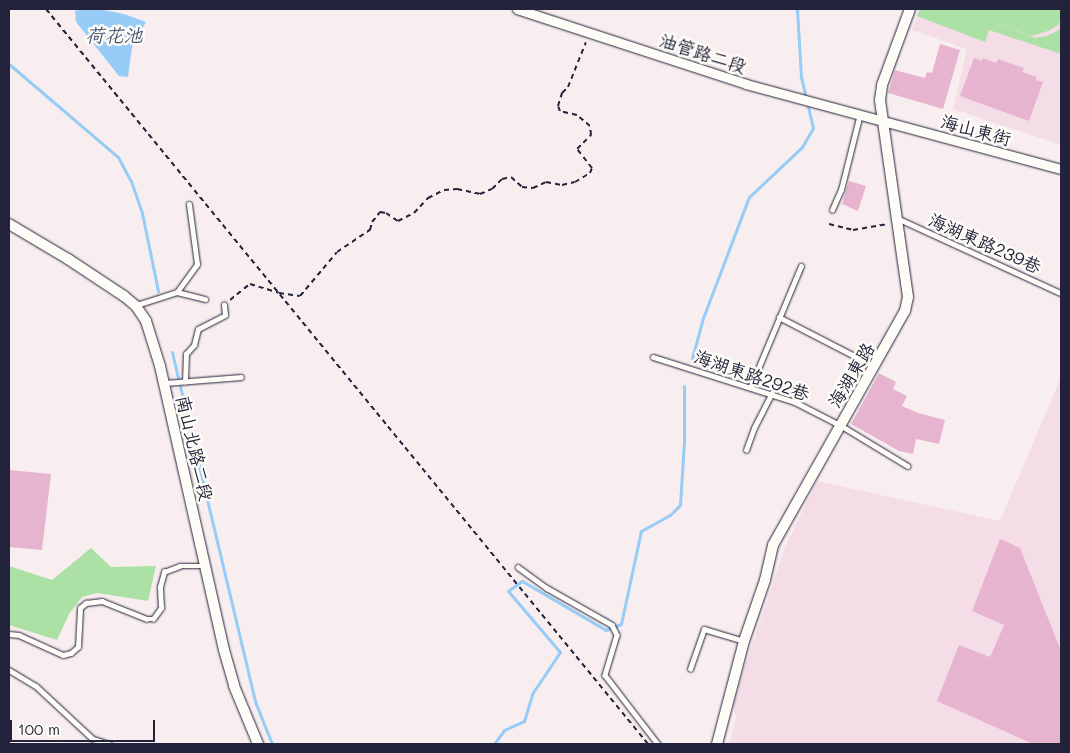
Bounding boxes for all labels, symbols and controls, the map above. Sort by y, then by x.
water label: 荷花池 [86,24,142,46]
street label: 油管路二段 [657,29,749,77]
street label: 海山東街 [938,110,1014,150]
street label: 海湖東路239巷 [925,208,1045,278]
street label: 海湖東路 [823,339,879,411]
street label: 海湖東路292巷 [691,345,813,405]
street label: 南山北路二段 [172,393,218,503]
scale bar [12,710,158,742]
text: 100 m [18,719,60,739]

